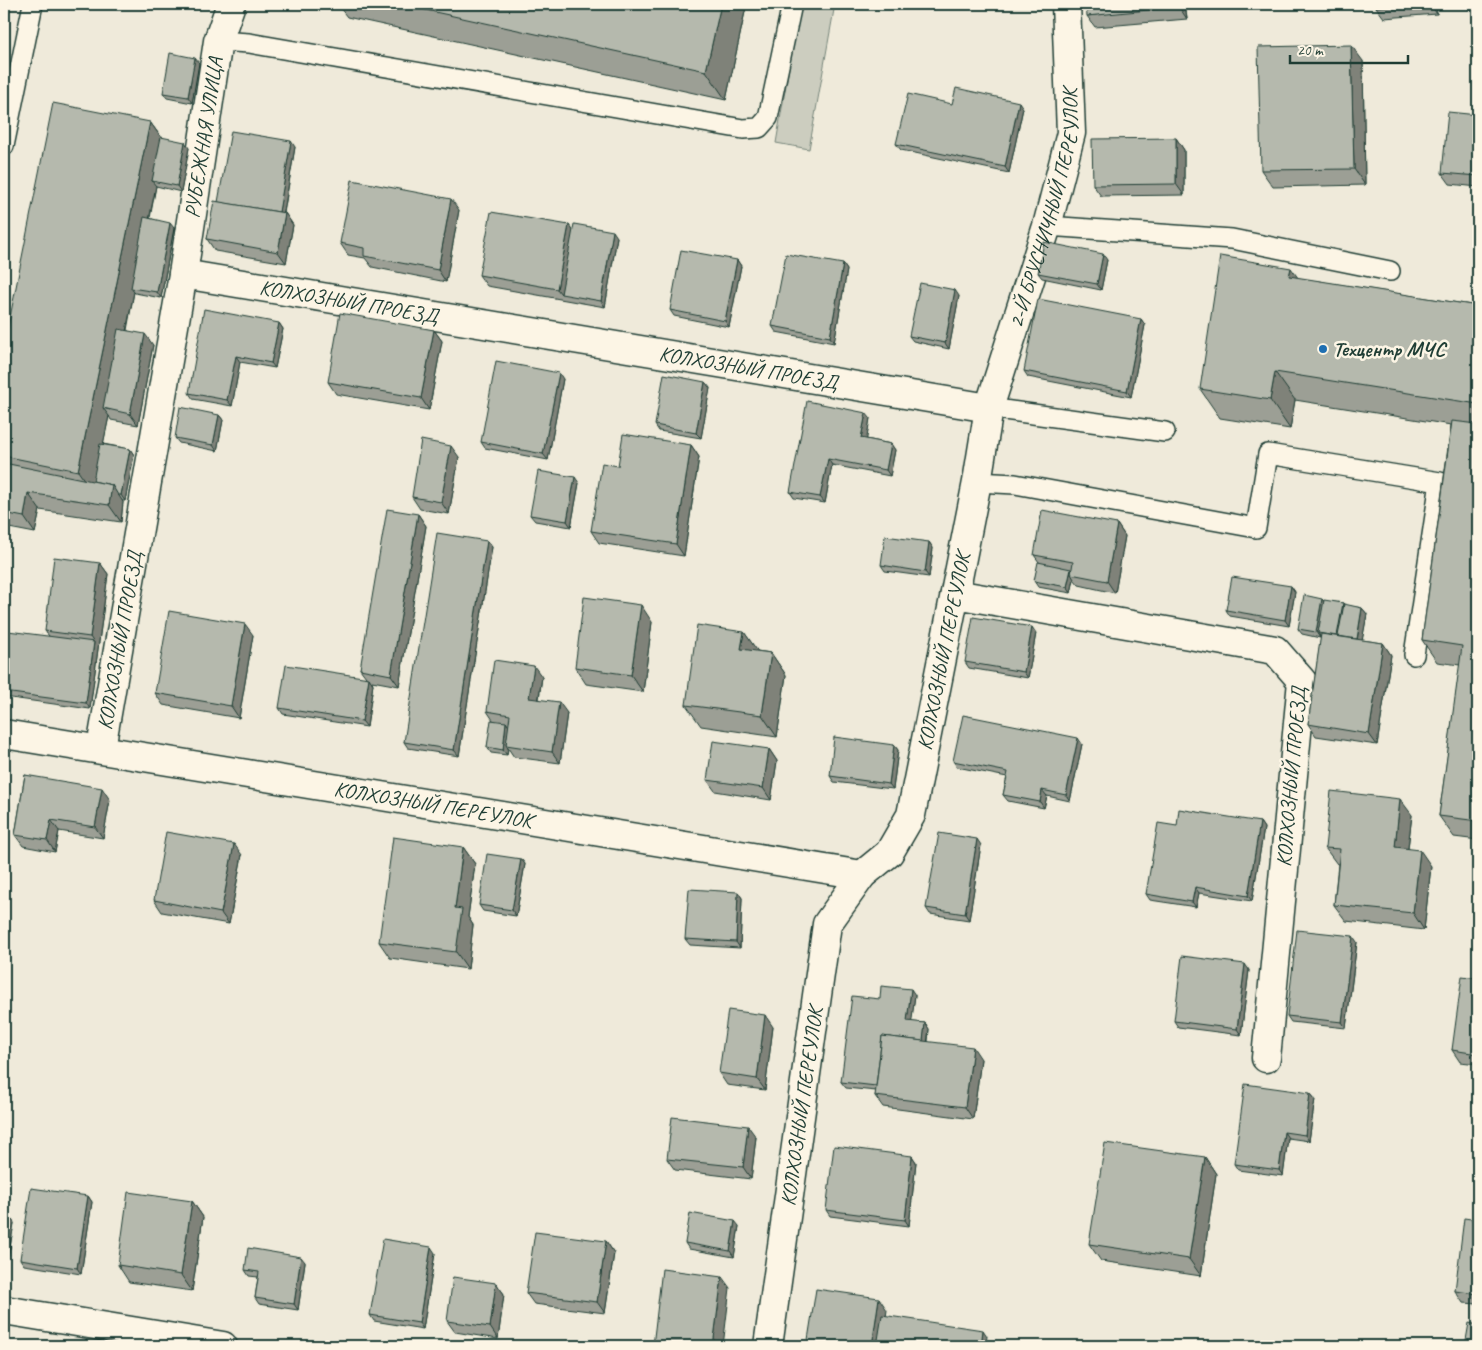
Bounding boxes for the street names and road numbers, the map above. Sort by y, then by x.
street label: РУБЕЖНАЯ УЛИЦА [179,54,229,220]
street label: 2-Й БРУСНИЧНЫЙ ПЕРЕУЛОК [1003,83,1084,331]
street label: КОЛХОЗНЫЙ ПРОЕЗД [258,274,441,329]
street label: КОЛХОЗНЫЙ ПРОЕЗД [657,340,841,396]
street label: КОЛХОЗНЫЙ ПЕРЕУЛОК [911,546,977,752]
street label: КОЛХОЗНЫЙ ПРОЕЗД [91,548,148,732]
street label: КОЛХОЗНЫЙ ПРОЕЗД [1270,684,1312,868]
street label: КОЛХОЗНЫЙ ПЕРЕУЛОК [332,775,539,834]
street label: КОЛХОЗНЫЙ ПЕРЕУЛОК [775,1001,829,1207]

